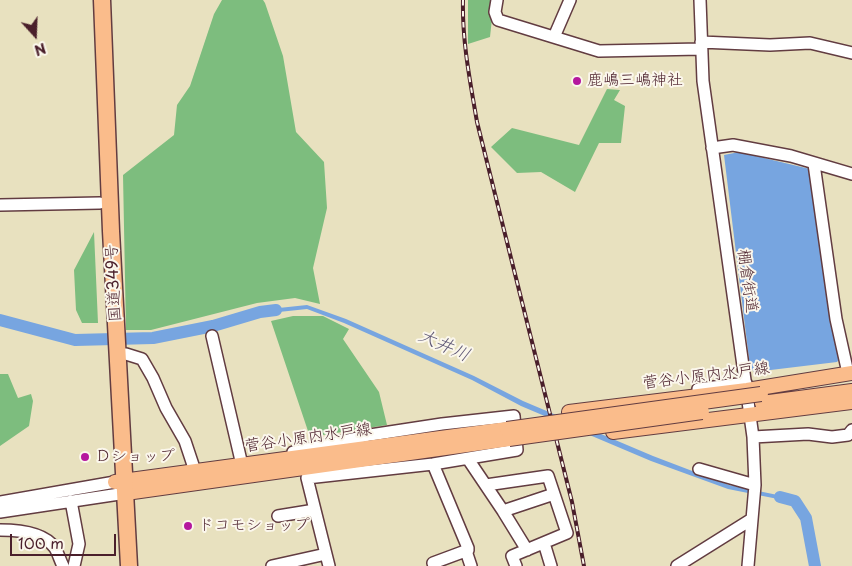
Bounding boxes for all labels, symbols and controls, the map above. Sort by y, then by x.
north arrow [10,10,60,60]
text: N [31,38,49,61]
place label: 鹿嶋三嶋神社 [587,71,683,91]
marker: 鹿嶋三嶋神社 [571,75,583,87]
street label: 国道349号 [102,243,126,323]
street label: 棚倉街道 [733,248,761,314]
water label: 大井川 [415,325,473,367]
street label: 菅谷小原内水戸線 [641,359,771,393]
street label: 菅谷小原内水戸線 [243,420,373,456]
place label: Ｄショップ [95,447,175,467]
marker: Ｄショップ [79,451,91,463]
place label: ドコモショップ [198,516,310,536]
marker: ドコモショップ [182,520,194,532]
scale bar [12,524,119,556]
text: 100 m [18,531,64,554]

